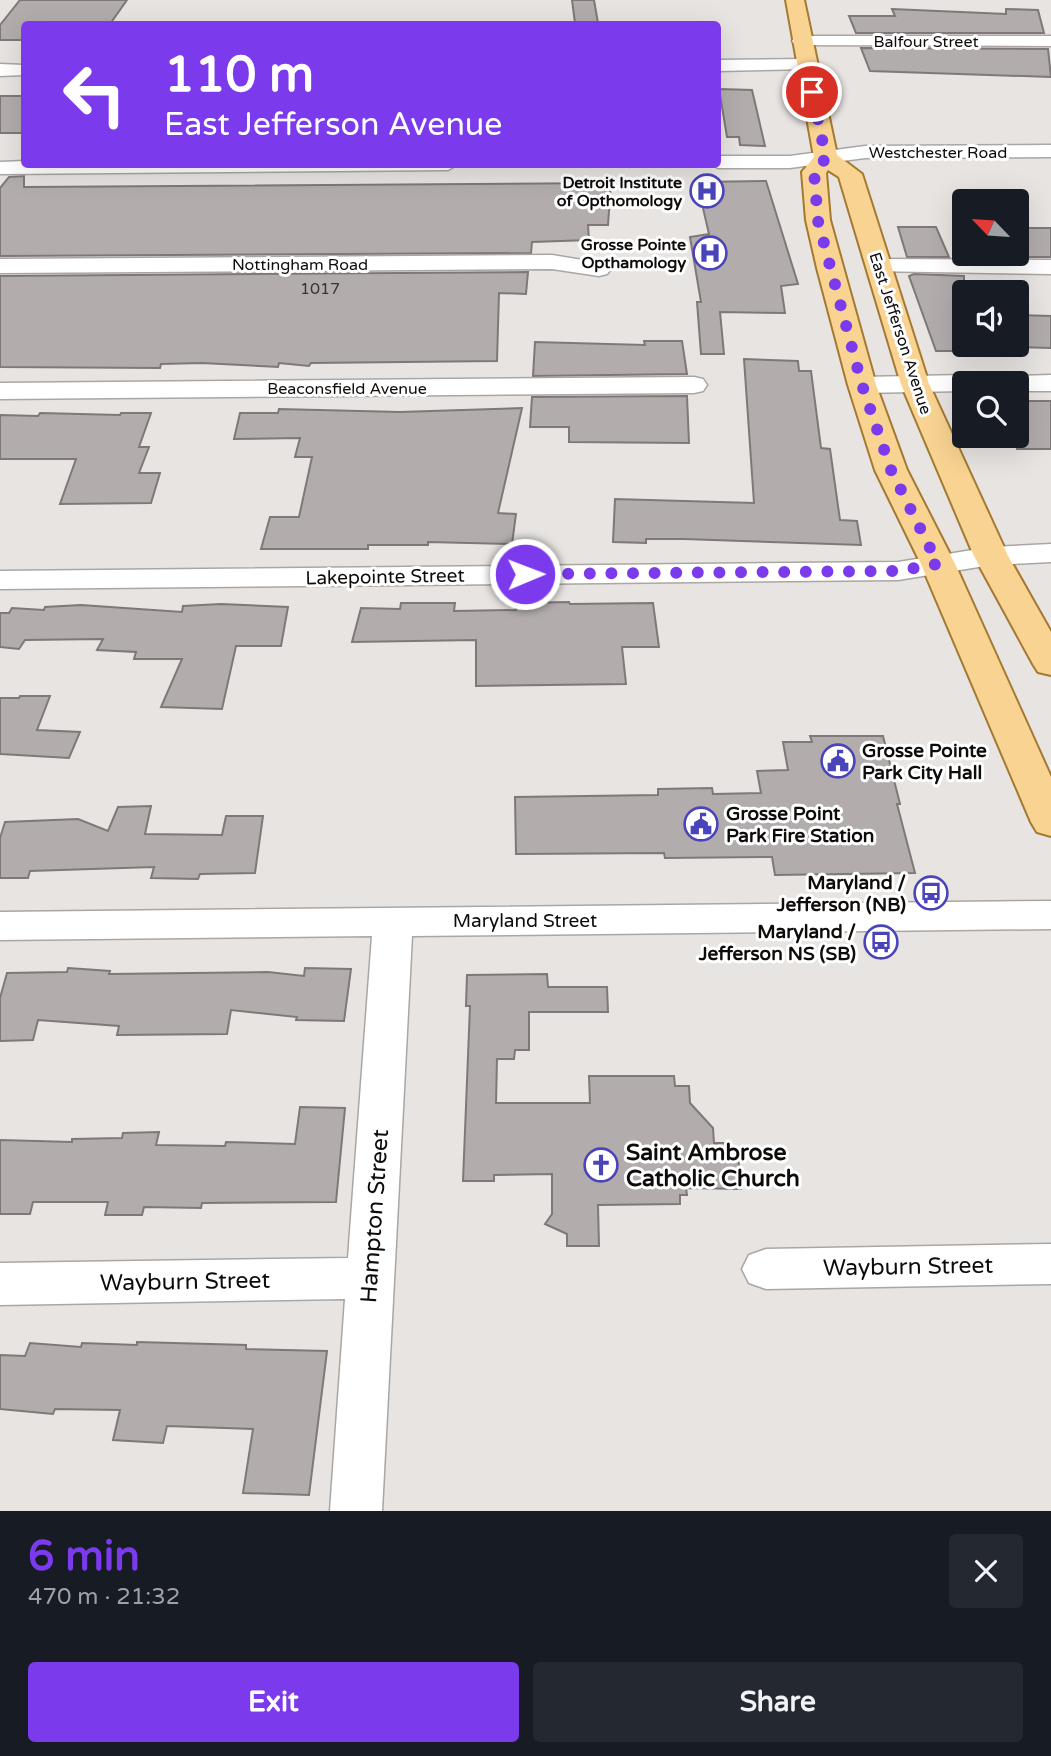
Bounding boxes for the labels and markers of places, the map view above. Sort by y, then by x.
pin [782,62,842,122]
hospital icon: Detroit Institute of Opthomology [688,172,726,210]
place label: Detroit Institute of Opthomology [557,173,682,211]
hospital icon: Grosse Pointe Opthamology [691,234,729,272]
place label: Grosse Pointe Opthamology [581,235,686,273]
place label: Grosse Pointe Park City Hall [862,740,987,785]
public building icon: Grosse Pointe Park City Hall [819,742,857,780]
place label: Grosse Point Park Fire Station [726,803,874,847]
public building icon: Grosse Point Park Fire Station [682,805,720,843]
place label: Maryland / Jefferson (NB) [776,872,906,916]
bus stop icon: Maryland / Jefferson (NB) [912,874,950,912]
place label: Maryland / Jefferson NS (SB) [698,921,856,965]
bus stop icon: Maryland / Jefferson NS (SB) [862,923,900,961]
place label: Saint Ambrose Catholic Church [626,1139,800,1193]
church icon: Saint Ambrose Catholic Church [582,1146,620,1184]

